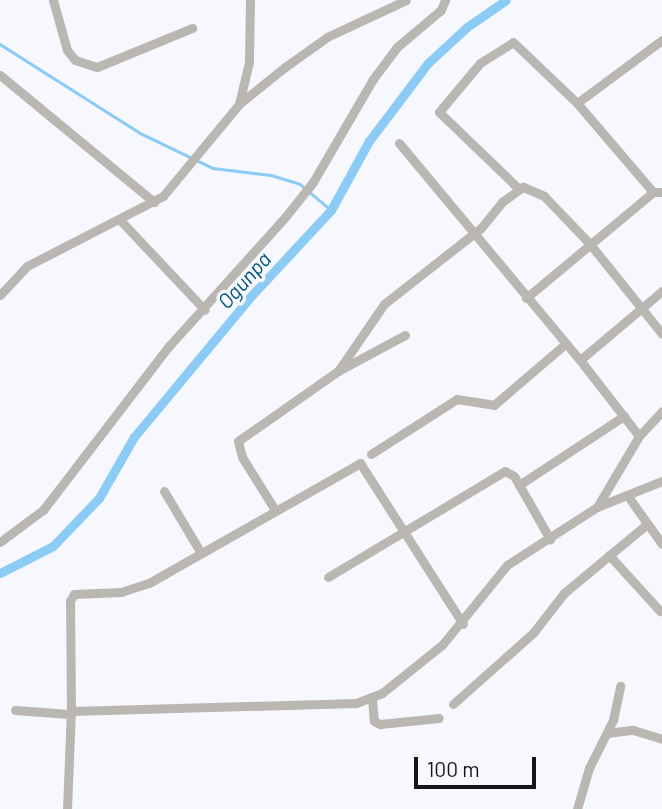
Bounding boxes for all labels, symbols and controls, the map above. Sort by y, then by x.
water label: Ogunpa [212,246,276,314]
scale bar [417,742,540,786]
text: 100 m [427,756,480,781]

